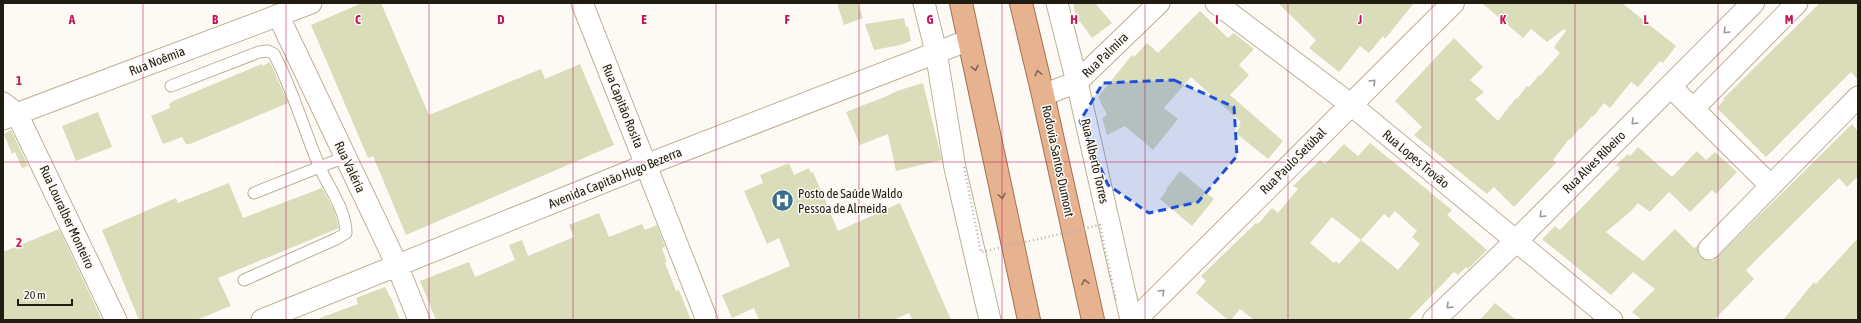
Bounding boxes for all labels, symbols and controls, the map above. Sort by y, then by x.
text: A [68,12,76,27]
text: B [212,12,219,27]
text: C [355,12,361,27]
text: D [497,12,505,27]
text: E [641,12,647,27]
text: F [784,12,790,27]
text: G [927,12,934,27]
text: H [1070,12,1078,27]
text: I [1215,12,1219,27]
text: J [1357,12,1362,27]
text: K [1500,12,1507,27]
text: L [1643,12,1649,27]
text: M [1785,12,1794,27]
one-way arrow [1723,26,1731,33]
street label: Rua Palmira [1079,29,1131,81]
street label: Rua Noêmia [127,43,187,79]
street label: Rua Capitão Rosita [599,62,647,150]
one-way arrow [971,65,979,72]
one-way arrow [1034,70,1043,77]
text: 1 [16,73,22,88]
one-way arrow [1368,79,1376,87]
street label: Rodovia Santos Dumont [1039,104,1077,219]
street label: Rua Alberto Torres [1078,117,1112,205]
one-way arrow [1631,117,1639,125]
street label: Rua Paulo Setúbal [1257,124,1330,197]
street label: Rua Lopes Trovão [1380,127,1452,191]
street label: Rua Alves Ribeiro [1560,128,1628,196]
street label: Rua Valéria [332,139,368,195]
street label: Avenida Capitão Hugo Bezerra [546,144,684,212]
street label: Rua Louralber Monteiro [36,163,98,271]
place label: Posto de Saúde Waldo Pessoa de Almeida [798,186,903,216]
hospital icon: Posto de Saúde Waldo Pessoa de Almeida [769,187,795,213]
one-way arrow [998,192,1006,199]
one-way arrow [1539,210,1547,218]
text: 2 [16,235,22,250]
one-way arrow [1081,279,1089,285]
scale bar [18,281,72,307]
text: 20 m [24,288,46,302]
one-way arrow [1157,289,1165,297]
one-way arrow [1446,301,1454,308]

